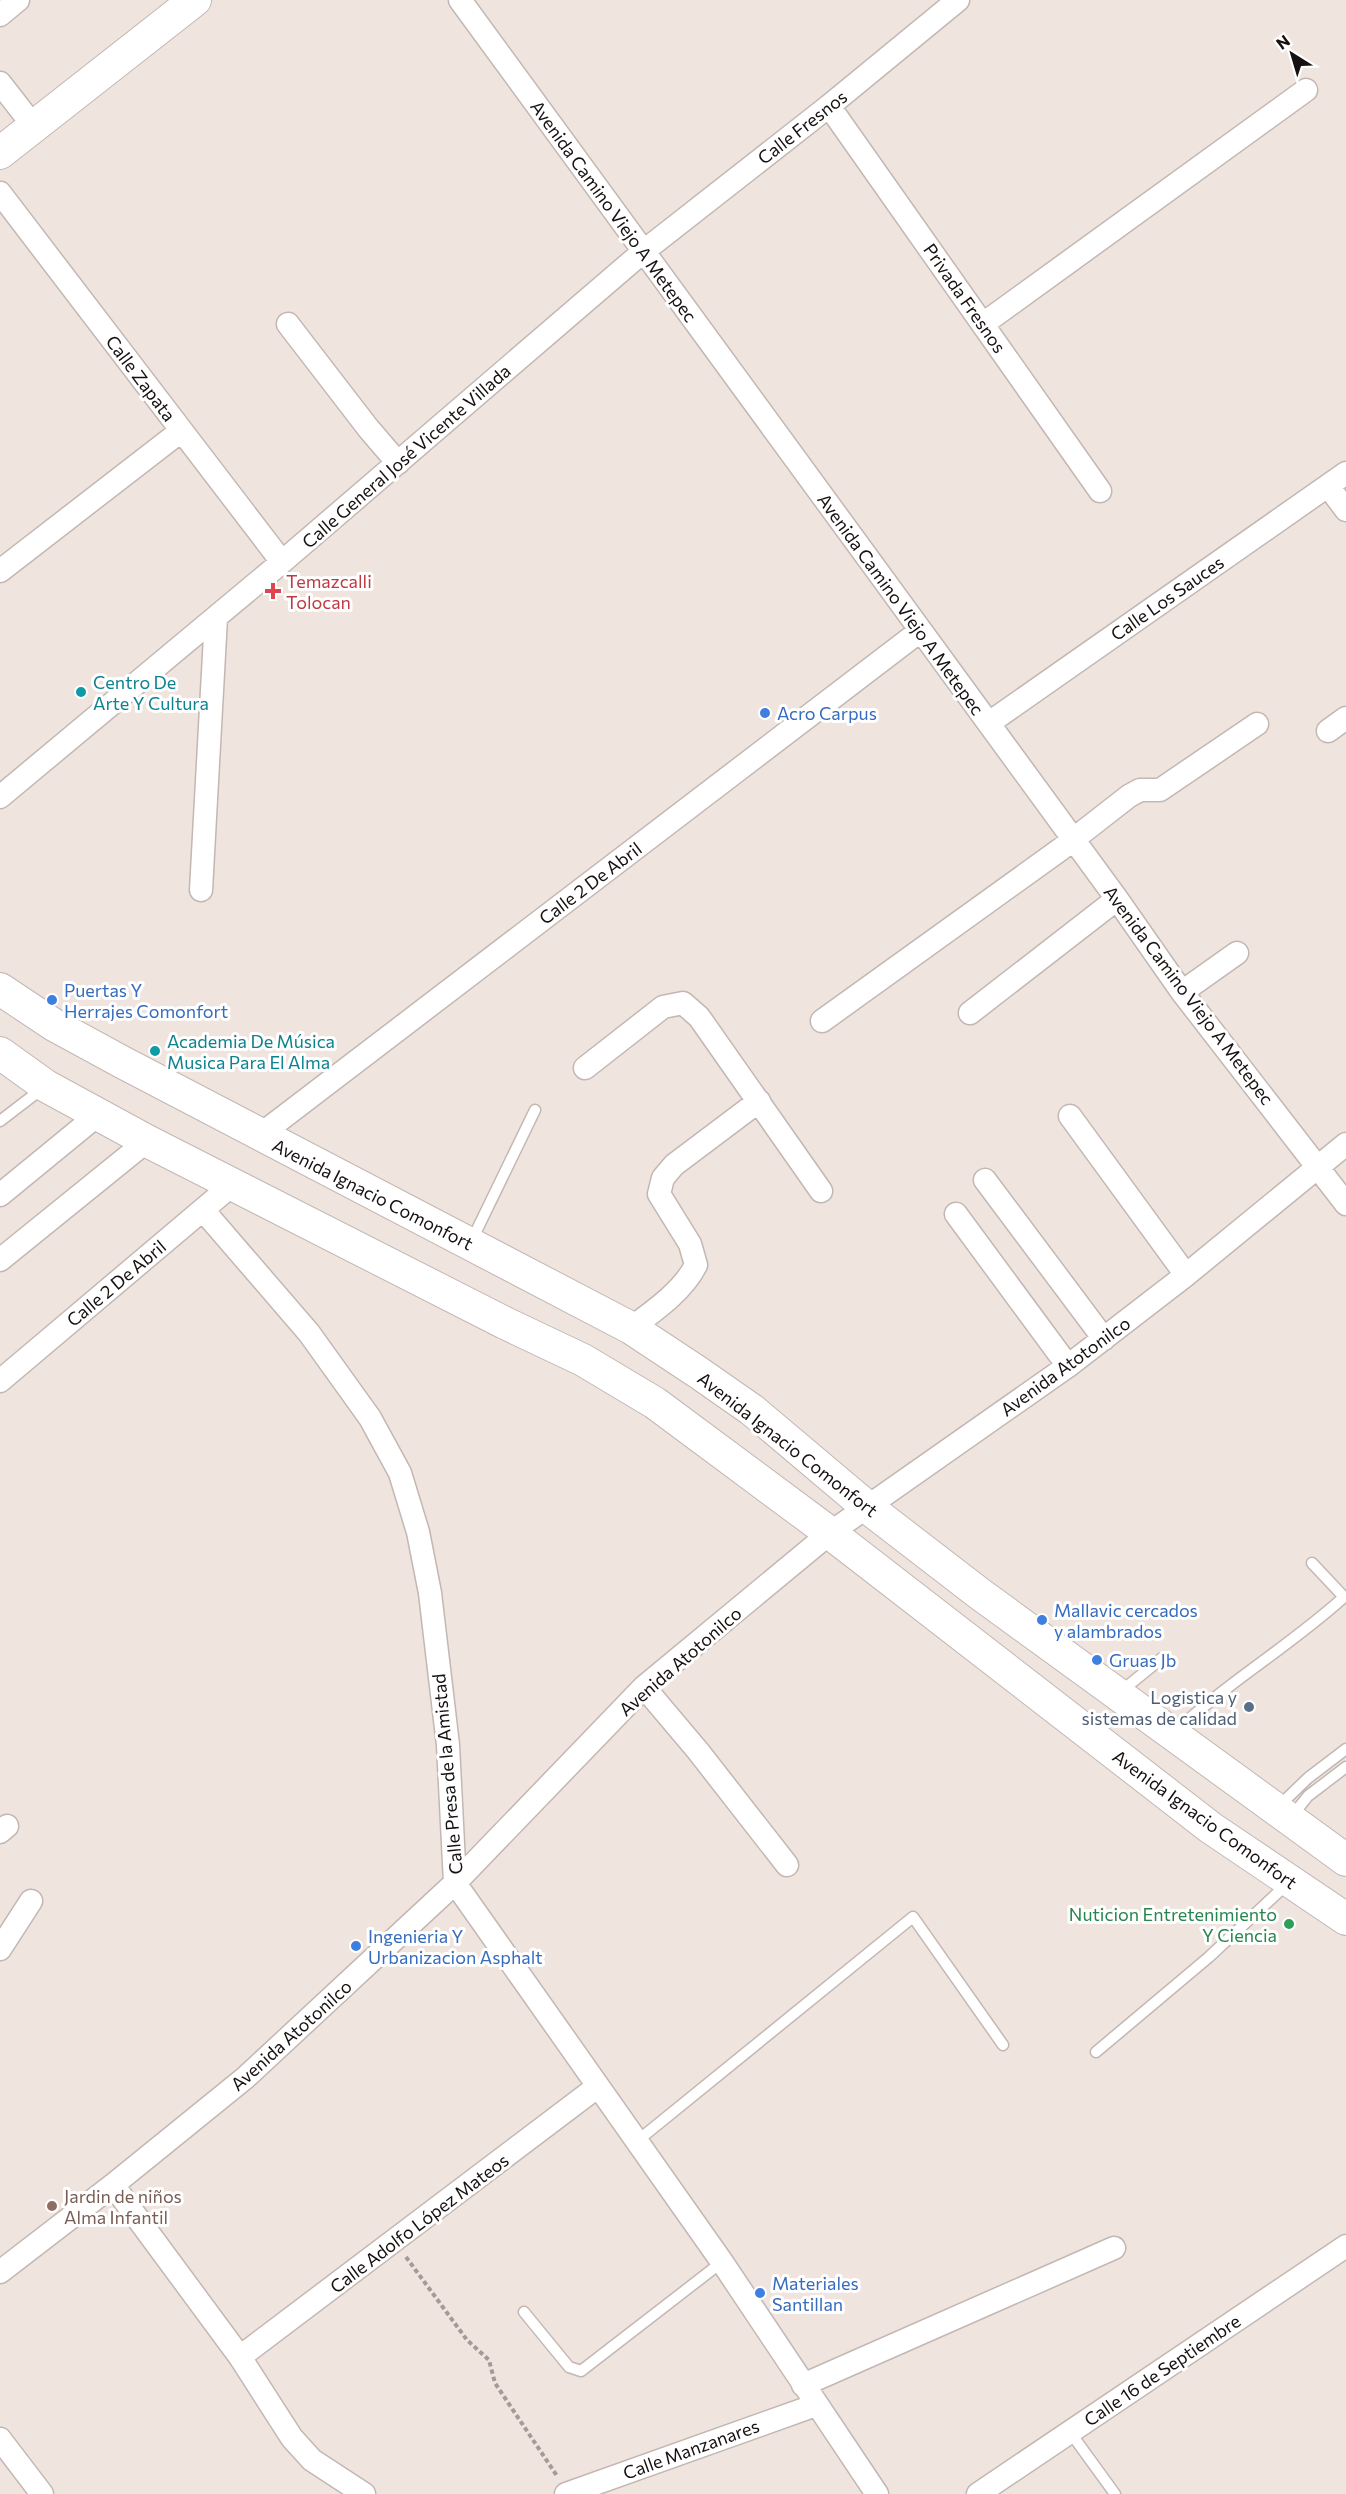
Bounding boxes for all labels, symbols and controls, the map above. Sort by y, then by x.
north arrow [1262,24,1322,84]
text: N [1272,30,1293,53]
street label: Calle Fresnos [753,85,851,169]
street label: Avenida Camino Viejo A Metepec [526,96,702,326]
street label: Privada Fresnos [919,239,1011,357]
street label: Calle Zapata [101,331,181,425]
street label: Calle General José Vicente Villada [297,359,515,553]
street label: Avenida Camino Viejo A Metepec [813,489,989,719]
street label: Calle Los Sauces [1106,551,1228,645]
place label: Temazcalli Tolocan [286,570,372,613]
marker: Temazcalli Tolocan [264,582,282,600]
place label: Centro De Arte Y Cultura [93,671,209,714]
marker: Centro De Arte Y Cultura [74,685,88,699]
place label: Acro Carpus [777,702,877,724]
marker: Acro Carpus [758,706,772,720]
street label: Calle 2 De Abril [534,837,646,929]
street label: Avenida Camino Viejo A Metepec [1099,881,1279,1109]
place label: Puertas Y Herrajes Comonfort [64,979,228,1022]
marker: Puertas Y Herrajes Comonfort [45,993,59,1007]
place label: Academia De Música Musica Para El Alma [167,1030,335,1073]
marker: Academia De Música Musica Para El Alma [148,1044,162,1058]
street label: Avenida Ignacio Comonfort [269,1134,477,1254]
street label: Calle 2 De Abril [62,1235,170,1331]
street label: Avenida Atotonilco [996,1312,1134,1420]
street label: Avenida Ignacio Comonfort [694,1367,882,1521]
place label: Mallavic cercados y alambrados [1054,1599,1198,1642]
street label: Avenida Atotonilco [614,1602,746,1720]
marker: Mallavic cercados y alambrados [1035,1613,1049,1627]
place label: Gruas Jb [1109,1649,1176,1671]
marker: Gruas Jb [1090,1653,1104,1667]
street label: Calle Presa de la Amistad [427,1673,467,1875]
place label: Logistica y sistemas de calidad [1081,1686,1237,1729]
marker: Logistica y sistemas de calidad [1242,1700,1256,1714]
street label: Avenida Ignacio Comonfort [1109,1745,1301,1893]
place label: Nuticion Entretenimiento Y Ciencia [1069,1903,1277,1946]
marker: Nuticion Entretenimiento Y Ciencia [1282,1917,1296,1931]
place label: Ingenieria Y Urbanizacion Asphalt [368,1925,543,1968]
marker: Ingenieria Y Urbanizacion Asphalt [349,1939,363,1953]
street label: Avenida Atotonilco [226,1975,356,2095]
street label: Calle Adolfo López Mateos [325,2149,513,2297]
place label: Jardin de niños Alma Infantil [64,2185,182,2228]
marker: Jardin de niños Alma Infantil [45,2199,59,2213]
place label: Materiales Santillan [772,2272,859,2315]
marker: Materiales Santillan [753,2286,767,2300]
street label: Calle 16 de Septiembre [1080,2309,1244,2431]
street label: Calle Manzanares [620,2414,762,2484]

